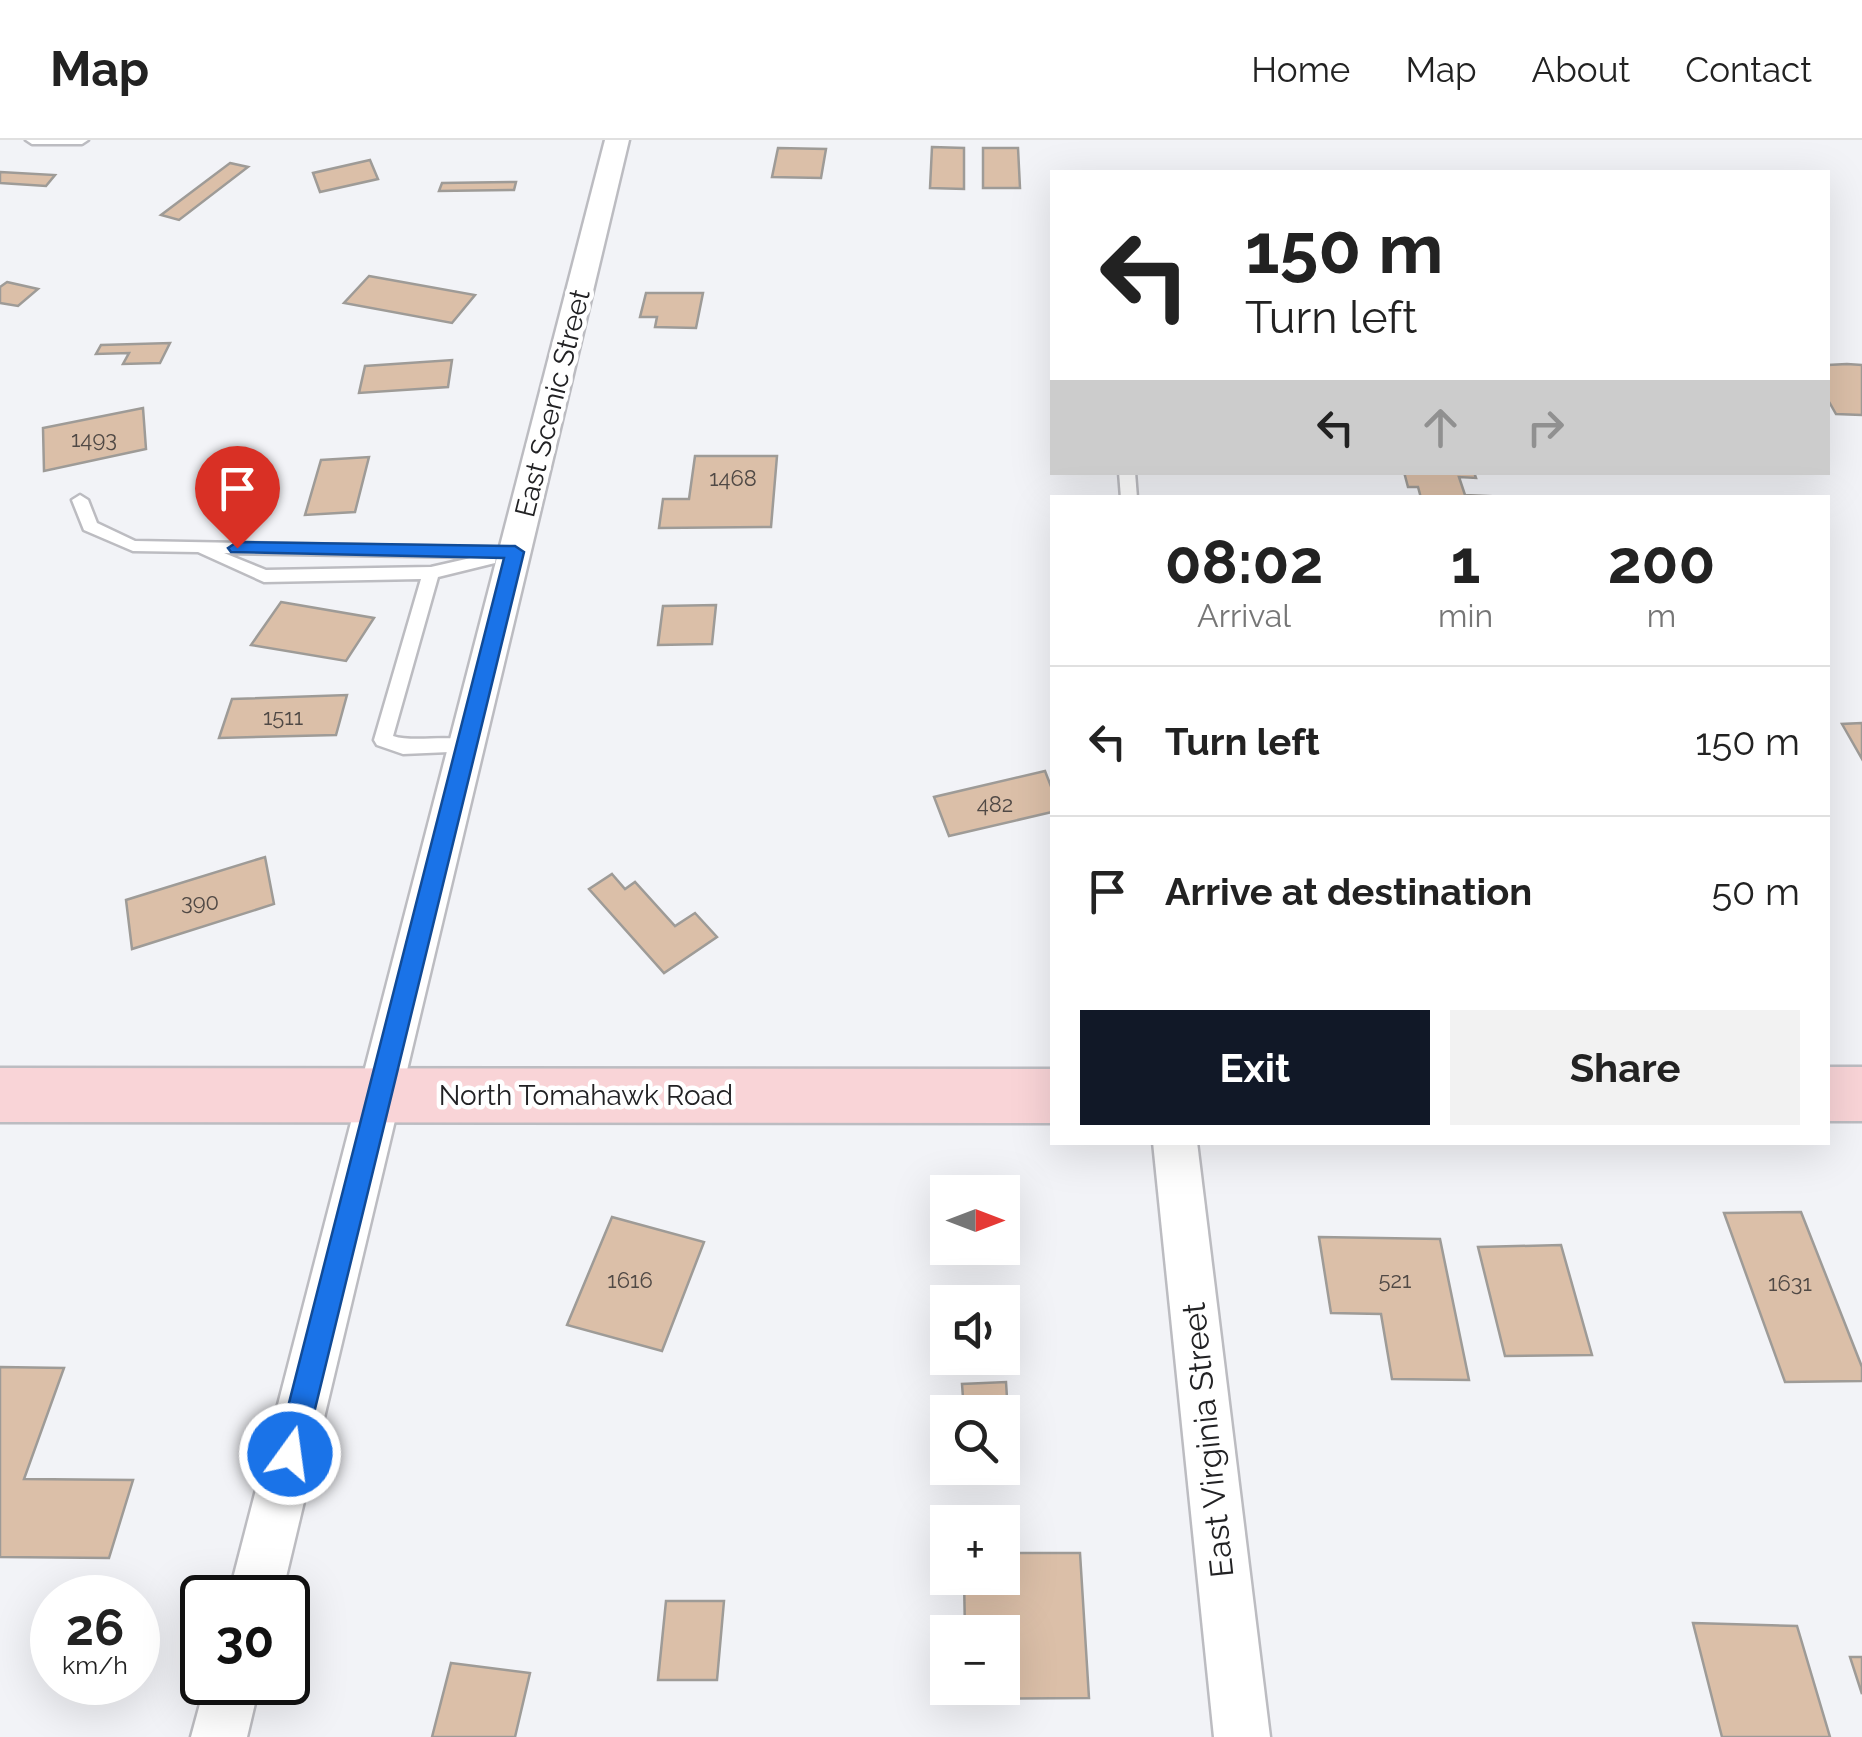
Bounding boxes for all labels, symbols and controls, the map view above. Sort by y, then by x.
text: Map [50,41,149,97]
text: Home [1251,49,1350,90]
text: Map [1405,49,1477,90]
text: About [1532,49,1630,90]
text: Contact [1685,49,1812,90]
text: 150 m [1245,207,1443,289]
icon: left [1080,210,1210,340]
street label: East Scenic Street [508,285,597,520]
text: Turn left [1245,291,1417,344]
icon: left [1308,400,1363,455]
icon: ahead [1413,400,1468,455]
icon: right [1518,400,1573,455]
house number: 1493 [71,426,117,452]
pin [195,446,280,549]
icon: arrive [210,461,265,516]
house number: 1468 [709,465,757,491]
text: 08:02 [1165,527,1323,597]
text: 1 [1451,527,1480,597]
text: 200 [1608,527,1715,597]
text: Arrival [1197,597,1291,634]
text: min [1438,597,1493,634]
text: m [1647,597,1676,634]
house number: 1511 [263,704,303,730]
icon: left [1080,714,1135,769]
text: Turn left [1165,719,1320,764]
text: 150 m [1695,719,1800,764]
house number: 482 [977,791,1013,817]
icon: arrive [1080,864,1135,919]
text: Arrive at destination [1165,869,1532,914]
text: 50 m [1711,869,1800,914]
house number: 390 [181,889,219,915]
button: Exit [1080,1010,1430,1125]
button: Share [1450,1010,1800,1125]
street label: North Tomahawk Road [439,1079,733,1112]
north arrow [930,1175,1020,1265]
map controls [930,1175,1020,1705]
house number: 1616 [607,1267,653,1293]
house number: 521 [1379,1267,1411,1293]
house number: 1631 [1768,1270,1812,1296]
button: sound [930,1285,1020,1375]
street label: East Virginia Street [1175,1300,1240,1579]
button: search [930,1395,1020,1485]
position arrow [238,1402,342,1506]
button: + [930,1505,1020,1595]
speed limit sign: 30 [180,1575,310,1705]
text: 26 [66,1598,124,1657]
button: − [930,1615,1020,1705]
text: km/h [62,1650,128,1680]

